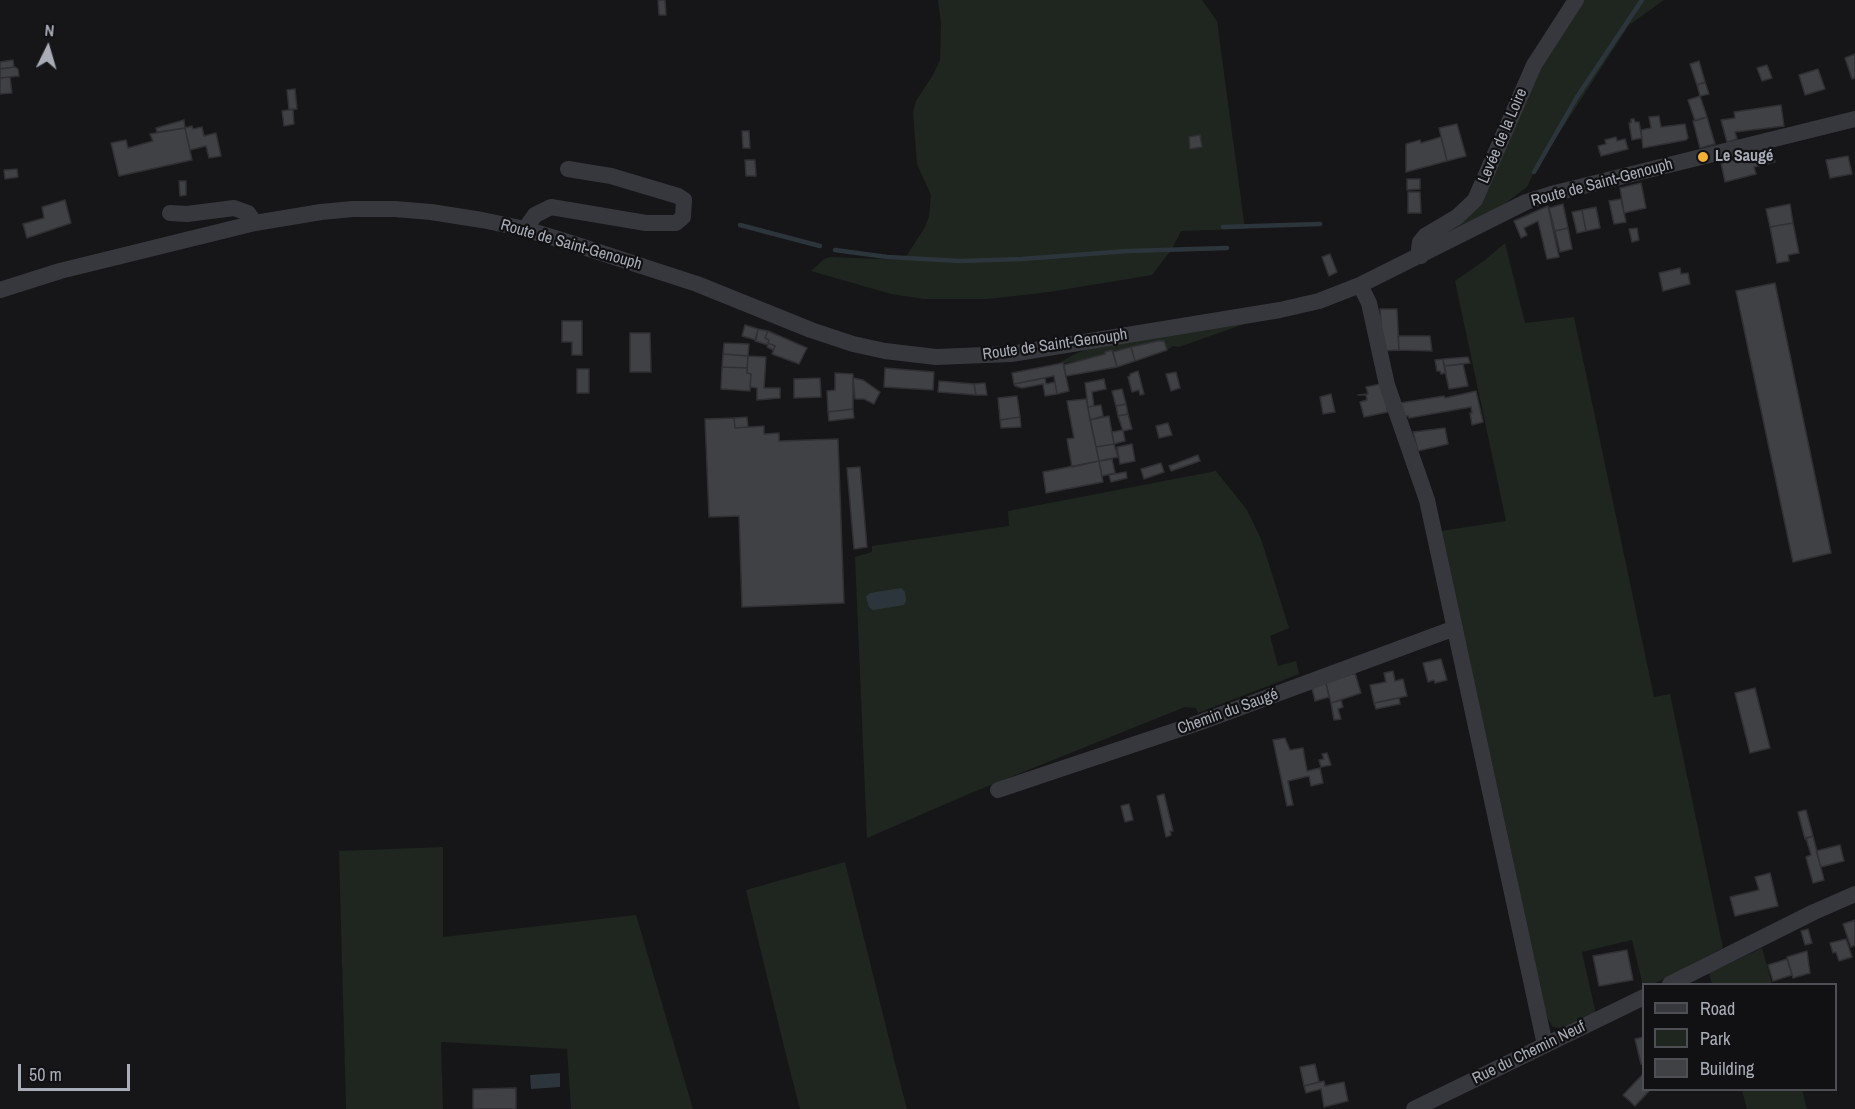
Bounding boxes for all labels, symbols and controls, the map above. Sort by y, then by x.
north arrow [18,18,78,78]
text: N [44,19,55,41]
street label: Levée de la Loire [1474,86,1532,186]
place label: Le Saugé [1715,147,1773,167]
marker: Le Saugé [1696,150,1710,164]
street label: Route de Saint-Genouph [1529,155,1675,211]
street label: Route de Saint-Genouph [498,216,644,274]
street label: Route de Saint-Genouph [981,325,1129,365]
street label: Chemin du Saugé [1175,685,1281,739]
legend [1642,983,1837,1091]
text: Road [1700,996,1735,1021]
street label: Rue du Chemin Neuf [1469,1017,1589,1089]
text: Park [1700,1026,1730,1051]
scale bar [21,1052,134,1090]
text: Building [1700,1056,1754,1081]
text: 50 m [29,1062,62,1087]

